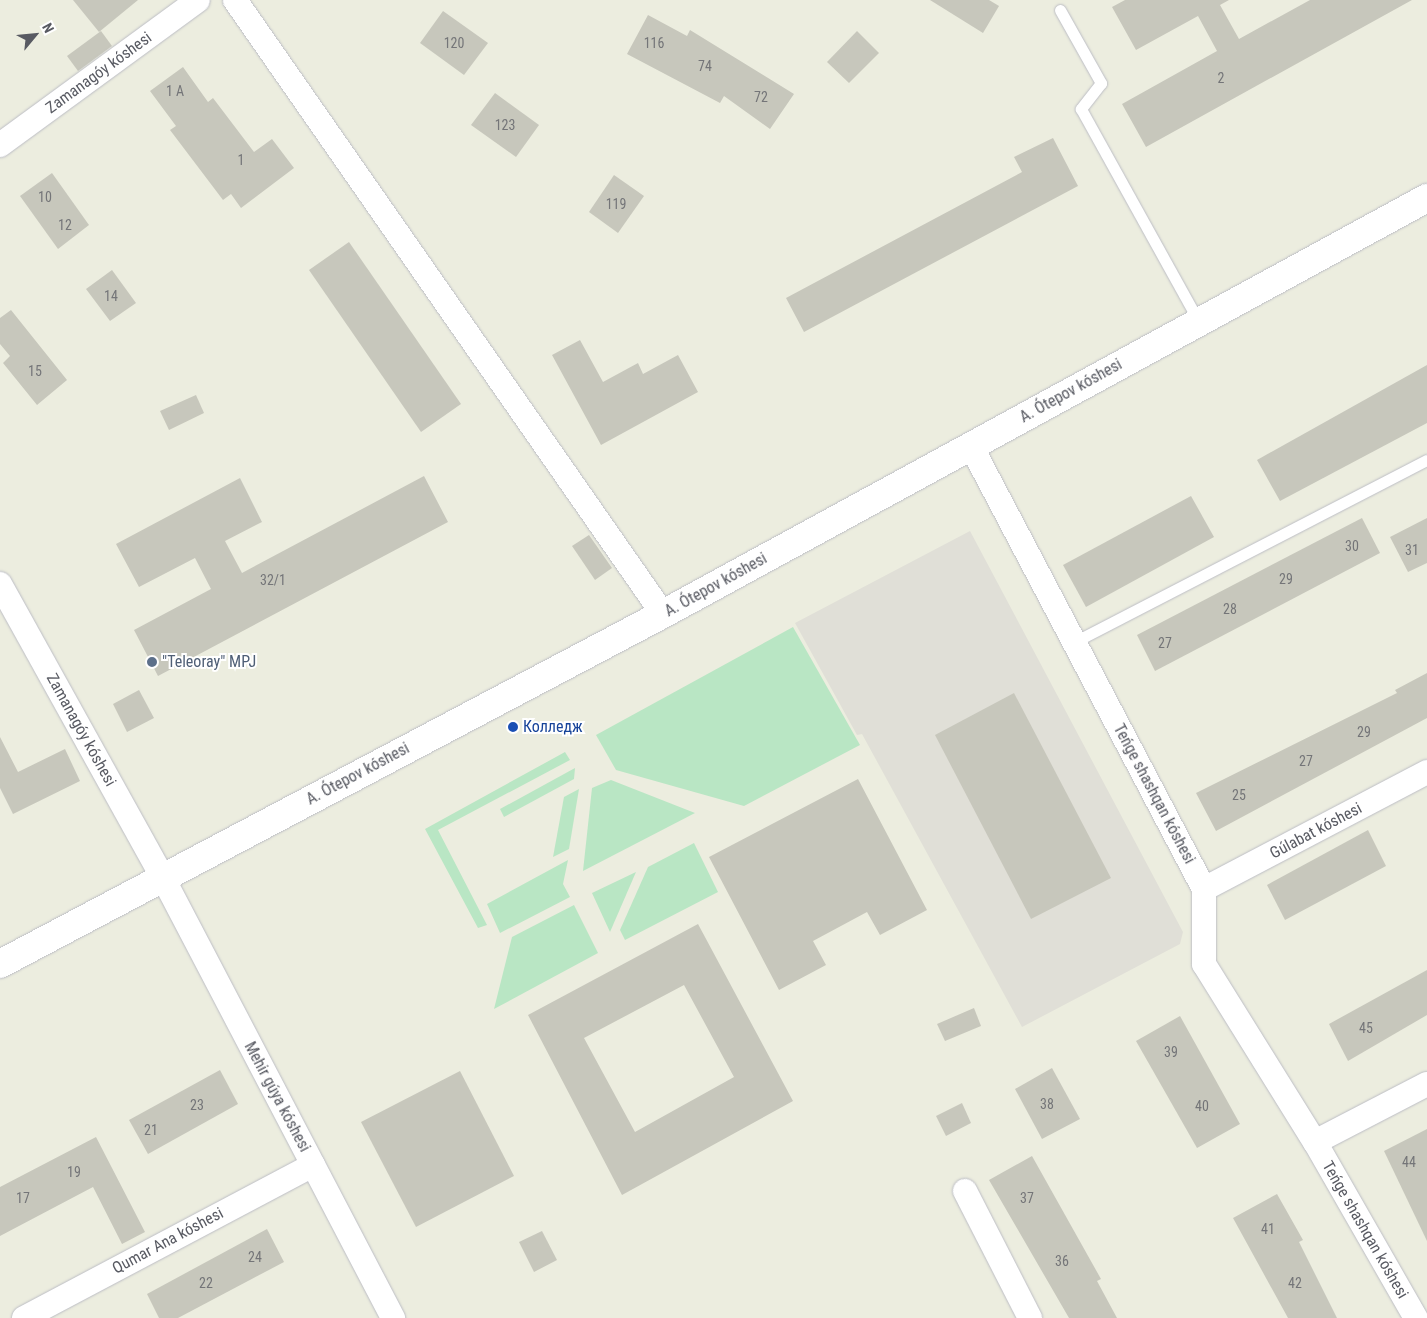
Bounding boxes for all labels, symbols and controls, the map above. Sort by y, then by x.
north arrow [10,10,60,60]
text: N [39,20,57,35]
street label: Zamanagóy kóshesi [42,28,156,118]
house number: 120 [444,35,464,51]
house number: 116 [644,35,664,51]
house number: 74 [698,58,712,74]
house number: 2 [1218,70,1224,86]
house number: 1 А [166,83,184,99]
house number: 72 [754,89,768,105]
house number: 123 [495,117,515,133]
house number: 1 [238,152,244,168]
house number: 10 [38,189,52,205]
house number: 119 [606,196,626,212]
house number: 12 [58,217,72,233]
house number: 14 [104,288,118,304]
street label: A. Ótepov kóshesi [1016,355,1126,427]
house number: 15 [28,363,42,379]
house number: 30 [1345,538,1359,554]
house number: 31 [1405,542,1419,558]
street label: A. Ótepov kóshesi [661,549,771,621]
house number: 29 [1279,571,1293,587]
house number: 32/1 [260,572,286,588]
house number: 28 [1223,601,1237,617]
house number: 27 [1158,635,1172,651]
place label: "Teleoray" MPJ [162,652,256,672]
marker: "Teleoray" MPJ [146,656,158,668]
street label: Zamanagóy kóshesi [42,670,120,790]
place label: Колледж [523,717,583,737]
marker: Колледж [507,721,519,733]
street label: Teńge shashqan kóshesi [1109,721,1199,867]
house number: 29 [1357,724,1371,740]
street label: A. Ótepov kóshesi [303,739,413,809]
house number: 27 [1299,753,1313,769]
house number: 25 [1232,787,1246,803]
street label: Gúlabat kóshesi [1267,799,1365,863]
house number: 45 [1359,1020,1373,1036]
street label: Mehir gúyа kóshesi [240,1039,314,1155]
house number: 39 [1164,1044,1178,1060]
house number: 38 [1040,1096,1054,1112]
house number: 23 [190,1097,204,1113]
house number: 40 [1195,1098,1209,1114]
house number: 21 [144,1122,158,1138]
house number: 44 [1402,1154,1416,1170]
street label: Teńge shashqan kóshesi [1318,1158,1412,1302]
house number: 19 [67,1164,81,1180]
house number: 17 [16,1190,30,1206]
house number: 37 [1020,1190,1034,1206]
street label: Qumar Ana kóshesi [109,1204,227,1278]
house number: 41 [1261,1221,1275,1237]
house number: 24 [248,1249,262,1265]
house number: 36 [1055,1253,1069,1269]
house number: 22 [199,1275,213,1291]
house number: 42 [1288,1275,1302,1291]

